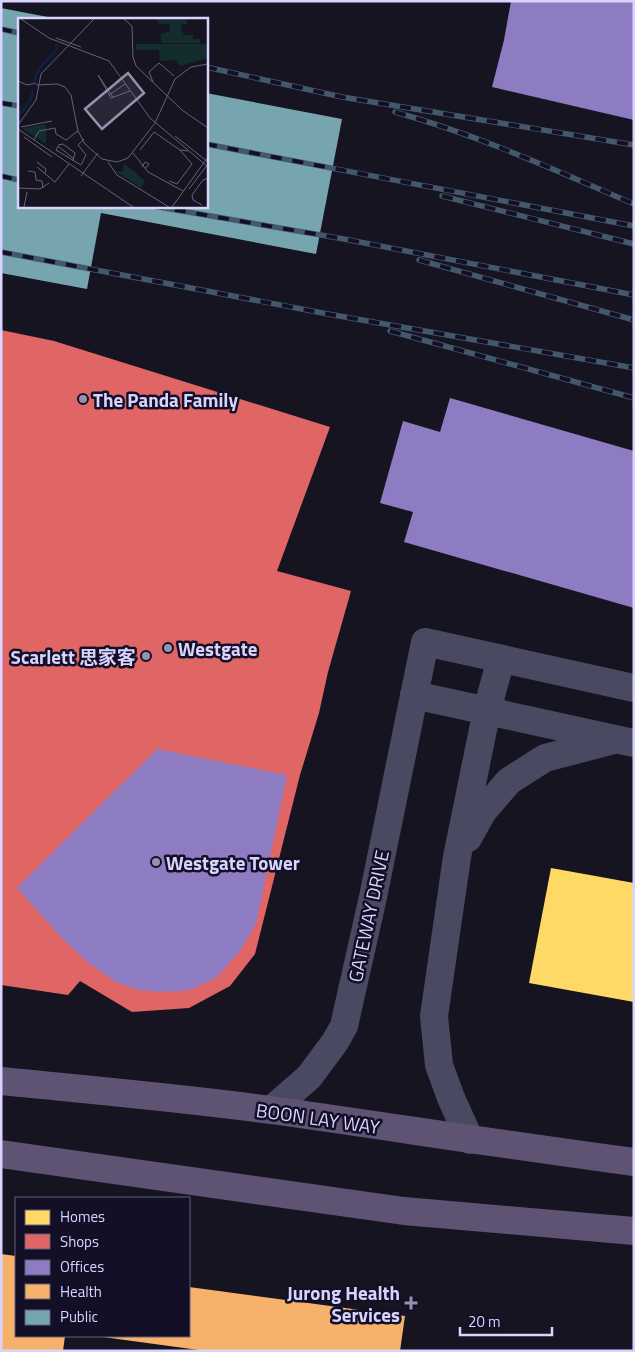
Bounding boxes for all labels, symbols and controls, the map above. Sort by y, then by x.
inset map [18,18,208,208]
place label: The Panda Family [93,385,238,414]
marker: The Panda Family [77,393,89,405]
place label: Westgate [178,634,258,663]
place label: Scarlett 思家客 [11,642,136,671]
marker: Westgate [162,642,174,654]
marker: Scarlett 思家客 [140,650,152,662]
street label: GATEWAY DRIVE [340,847,396,985]
place label: Westgate Tower [166,848,300,877]
marker: Westgate Tower [150,856,162,868]
street label: BOON LAY WAY [254,1095,383,1141]
legend [15,1197,190,1337]
text: Homes [60,1205,105,1228]
text: Shops [60,1230,99,1253]
text: Offices [60,1255,104,1278]
place label: Jurong Health Services [287,1278,400,1329]
text: Health [60,1280,102,1303]
marker: Jurong Health Services [404,1296,418,1310]
scale bar [460,1304,552,1336]
text: Public [60,1305,98,1328]
text: 20 m [468,1310,501,1333]

